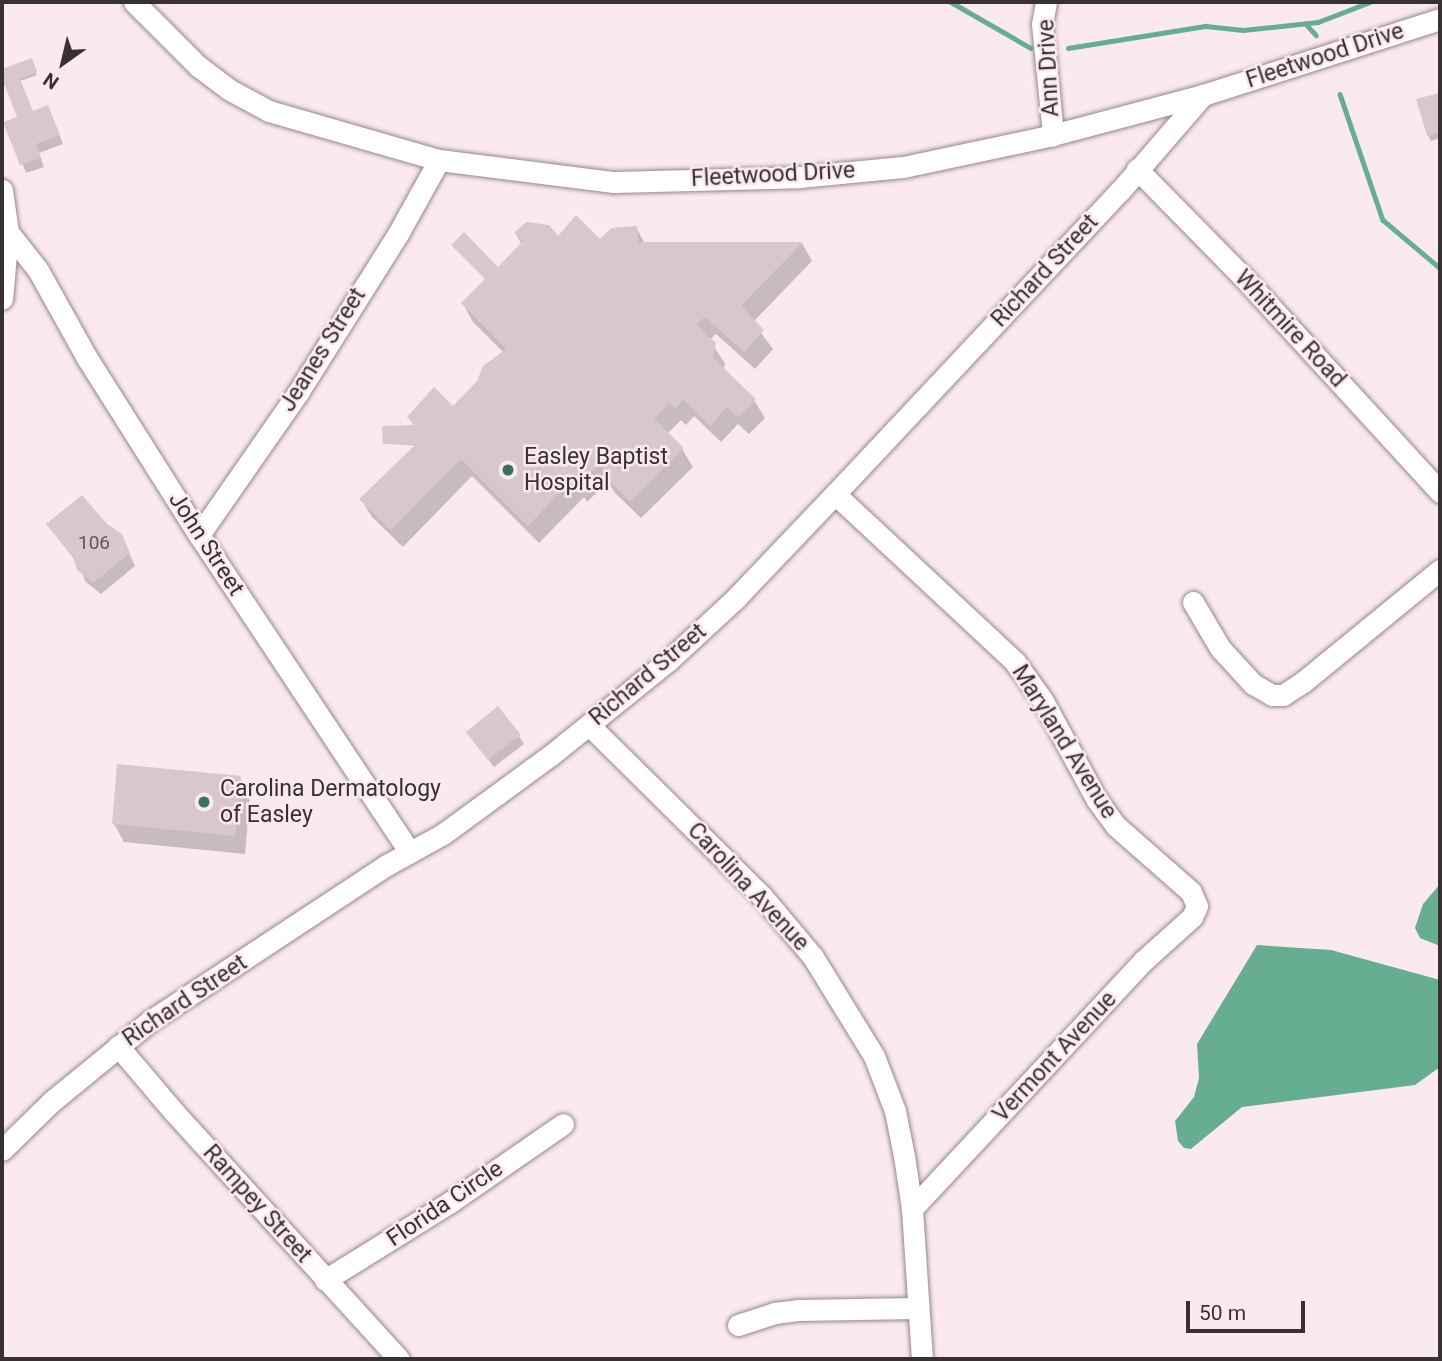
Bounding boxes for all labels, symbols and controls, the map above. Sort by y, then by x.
street label: Ann Drive [1033,18,1065,118]
street label: Fleetwood Drive [1243,18,1407,94]
north arrow [28,28,98,98]
text: N [39,68,63,94]
street label: Fleetwood Drive [690,157,856,193]
street label: Richard Street [986,209,1104,333]
street label: Whitmire Road [1229,265,1351,393]
street label: Jeanes Street [274,283,372,417]
place label: Easley Baptist Hospital [524,443,668,497]
marker: Easley Baptist Hospital [498,460,518,480]
street label: John Street [162,487,250,601]
house number: 106 [78,532,110,554]
street label: Richard Street [584,618,712,732]
street label: Maryland Avenue [1006,660,1122,824]
place label: Carolina Dermatology of Easley [220,775,441,829]
marker: Carolina Dermatology of Easley [194,792,214,812]
street label: Carolina Avenue [681,817,815,957]
street label: Richard Street [118,949,252,1053]
street label: Vermont Avenue [987,986,1123,1128]
street label: Rampey Street [197,1139,317,1269]
street label: Florida Circle [382,1155,508,1253]
scale bar [1190,1288,1309,1332]
text: 50 m [1199,1301,1246,1325]

